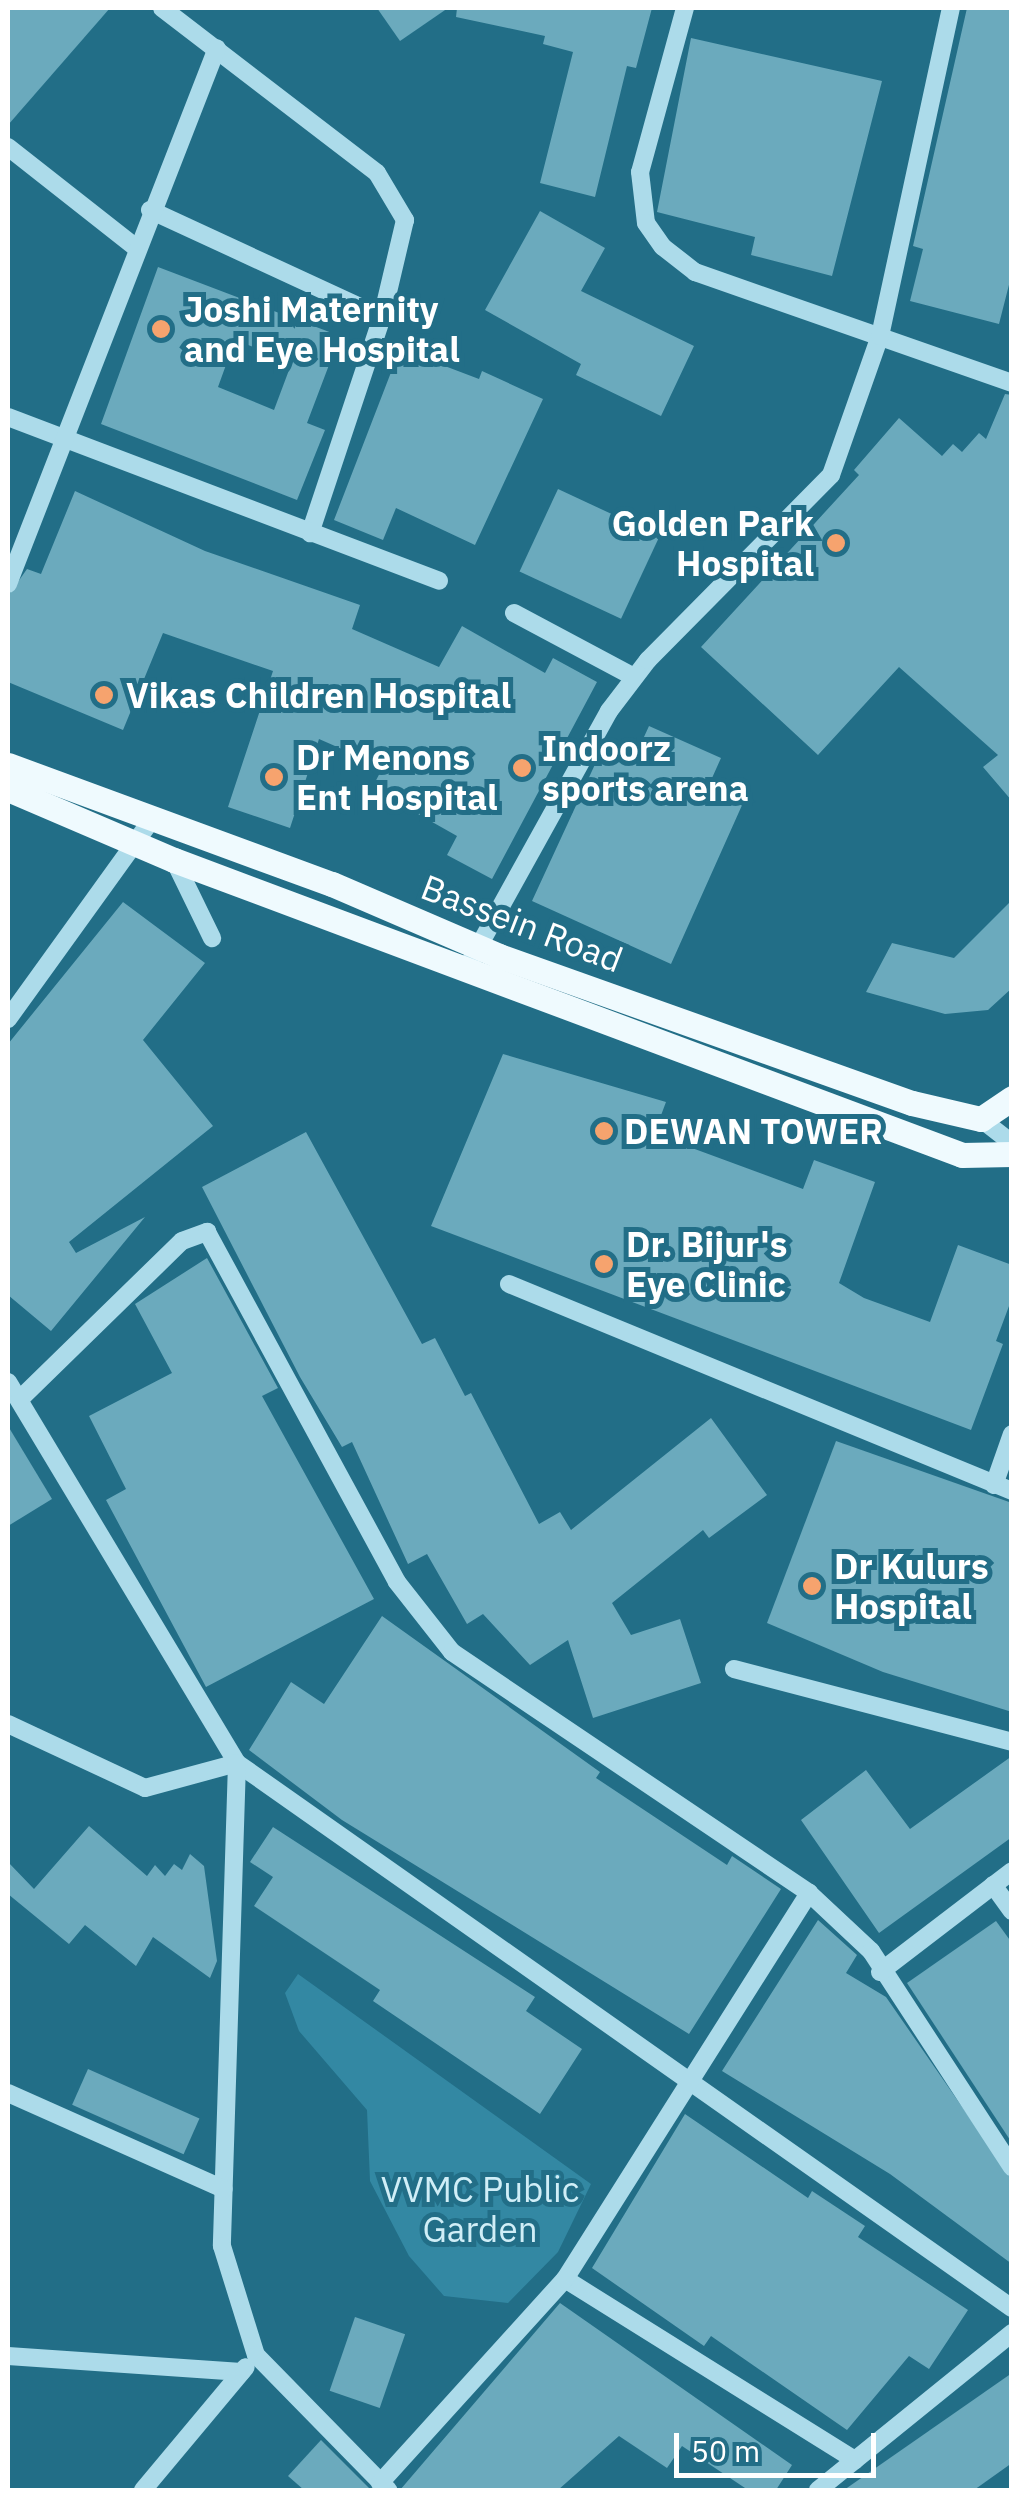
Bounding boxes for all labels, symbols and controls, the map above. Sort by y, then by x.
place label: Joshi Maternity and Eye Hospital [184,288,460,370]
marker: Joshi Maternity and Eye Hospital [148,316,174,342]
place label: Golden Park Hospital [612,502,814,584]
marker: Golden Park Hospital [823,530,849,556]
place label: Vikas Children Hospital [126,674,511,716]
marker: Vikas Children Hospital [91,682,117,708]
place label: Indoorz sports arena [542,727,749,809]
place label: Dr Menons Ent Hospital [296,736,498,818]
marker: Indoorz sports arena [511,757,533,779]
marker: Dr Menons Ent Hospital [261,764,287,790]
street label: Bassein Road [416,865,628,981]
place label: DEWAN TOWER [624,1110,883,1152]
marker: DEWAN TOWER [593,1120,615,1142]
place label: Dr. Bijur's Eye Clinic [626,1223,787,1305]
marker: Dr. Bijur's Eye Clinic [591,1251,617,1277]
place label: Dr Kulurs Hospital [834,1545,989,1627]
marker: Dr Kulurs Hospital [799,1573,825,1599]
park label: VVMC Public Garden [381,2168,579,2250]
scale bar [679,2413,882,2475]
text: 50 m [691,2431,760,2470]

